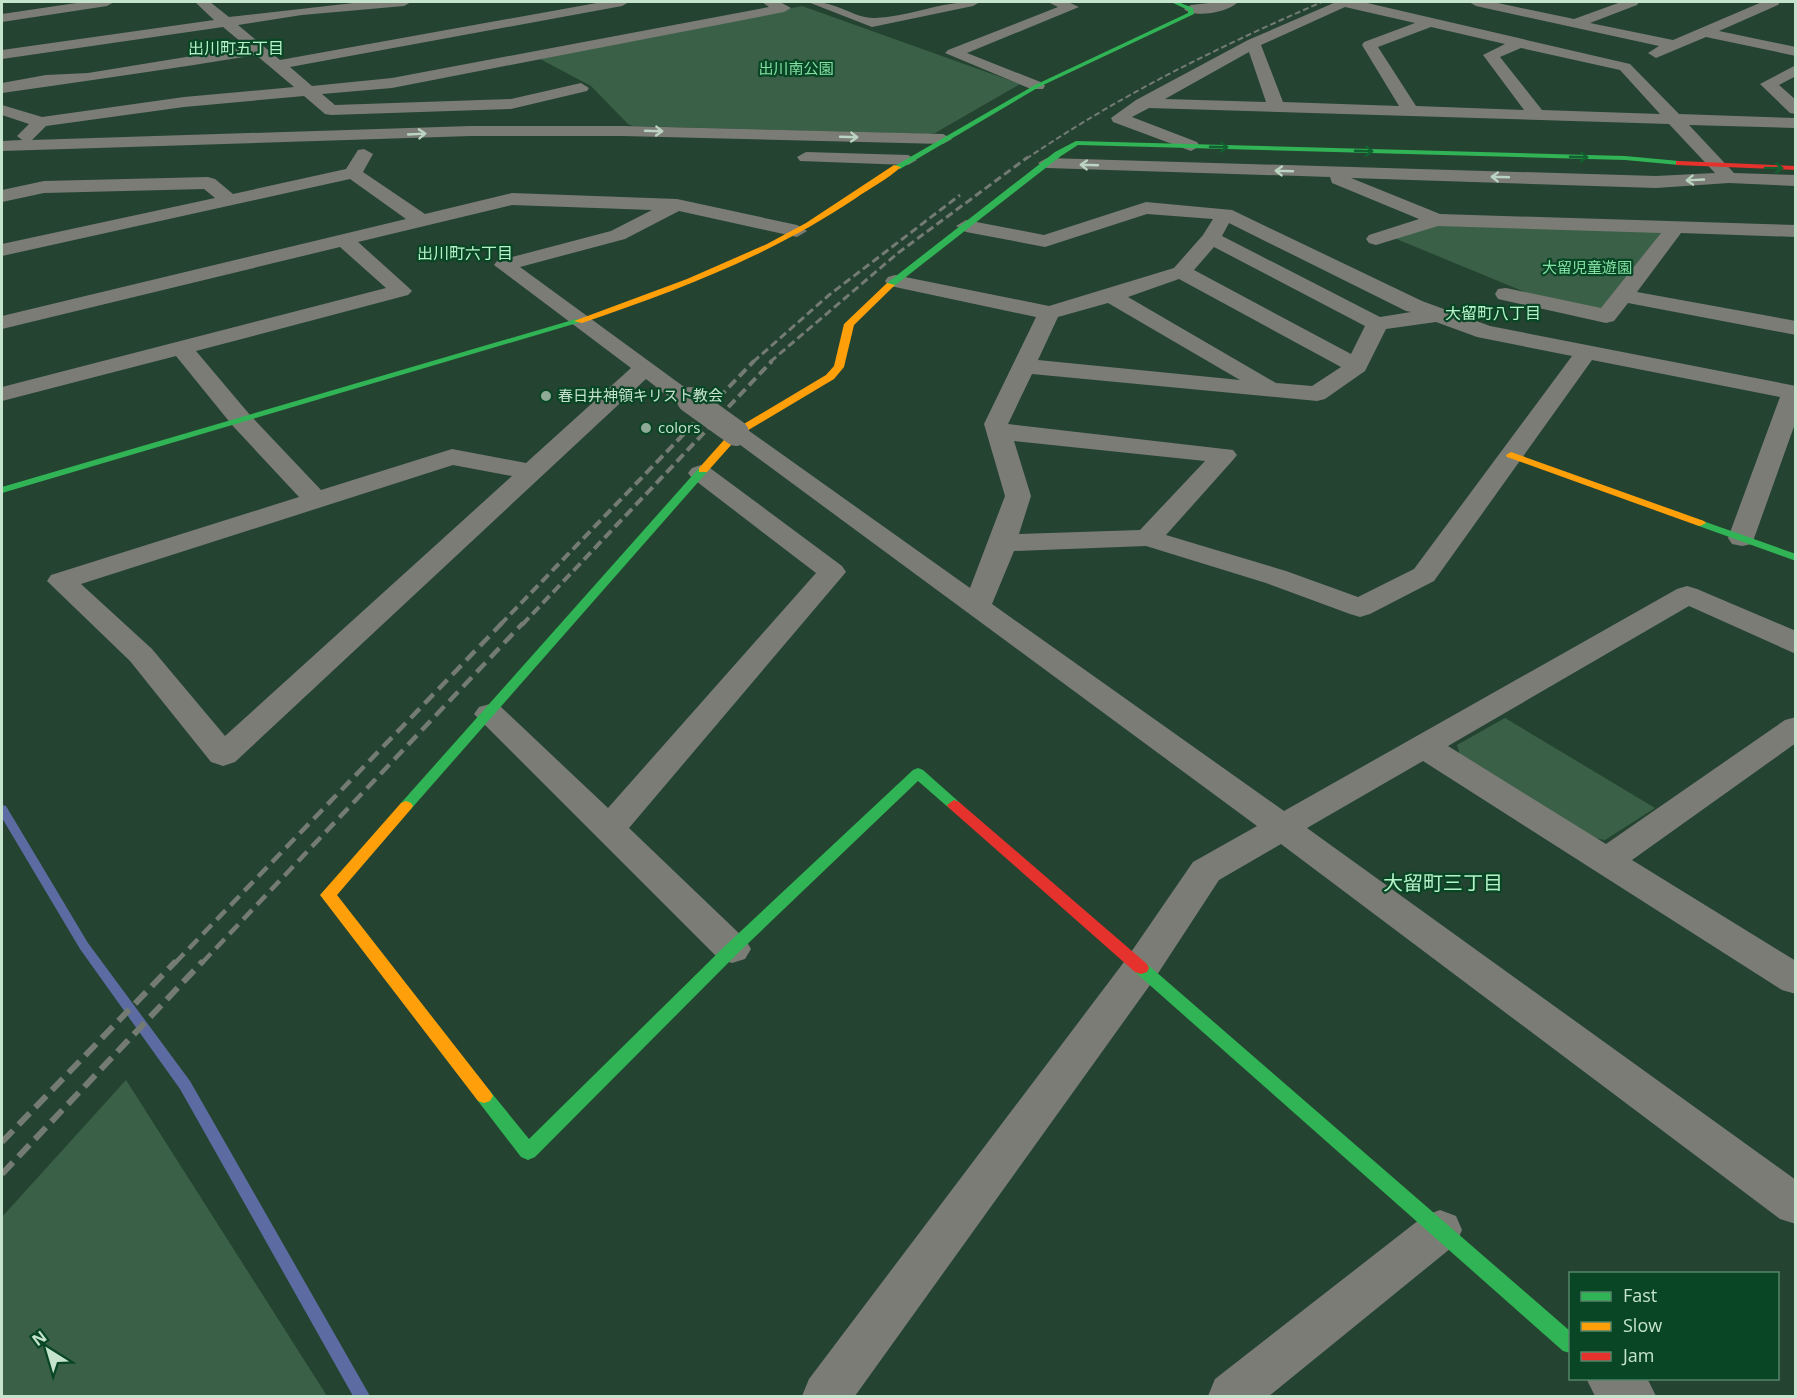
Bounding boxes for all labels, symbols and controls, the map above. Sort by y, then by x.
district label: 出川町五丁目 [188,37,284,59]
park label: 出川南公園 [758,58,834,78]
one-way arrow [643,126,663,137]
one-way arrow [406,128,426,139]
one-way arrow [838,131,858,142]
one-way arrow [1208,141,1228,152]
one-way arrow [1353,145,1373,157]
one-way arrow [1569,151,1589,163]
one-way arrow [1080,159,1100,170]
one-way arrow [1764,162,1784,173]
one-way arrow [1275,165,1295,177]
one-way arrow [1491,172,1511,183]
one-way arrow [1686,175,1706,186]
district label: 出川町六丁目 [417,242,513,264]
park label: 大留児童遊園 [1542,257,1632,277]
district label: 大留町八丁目 [1445,302,1541,324]
place label: 春日井神領キリスト教会 [558,385,723,405]
marker: 春日井神領キリスト教会 [539,389,553,403]
place label: colors [658,417,700,437]
marker: colors [639,421,653,435]
district label: 大留町三丁目 [1383,869,1503,896]
legend [1569,1272,1779,1380]
text: Fast [1623,1283,1657,1307]
text: Slow [1623,1313,1662,1337]
north arrow [18,1320,78,1380]
text: N [27,1325,51,1351]
text: Jam [1621,1343,1655,1367]

